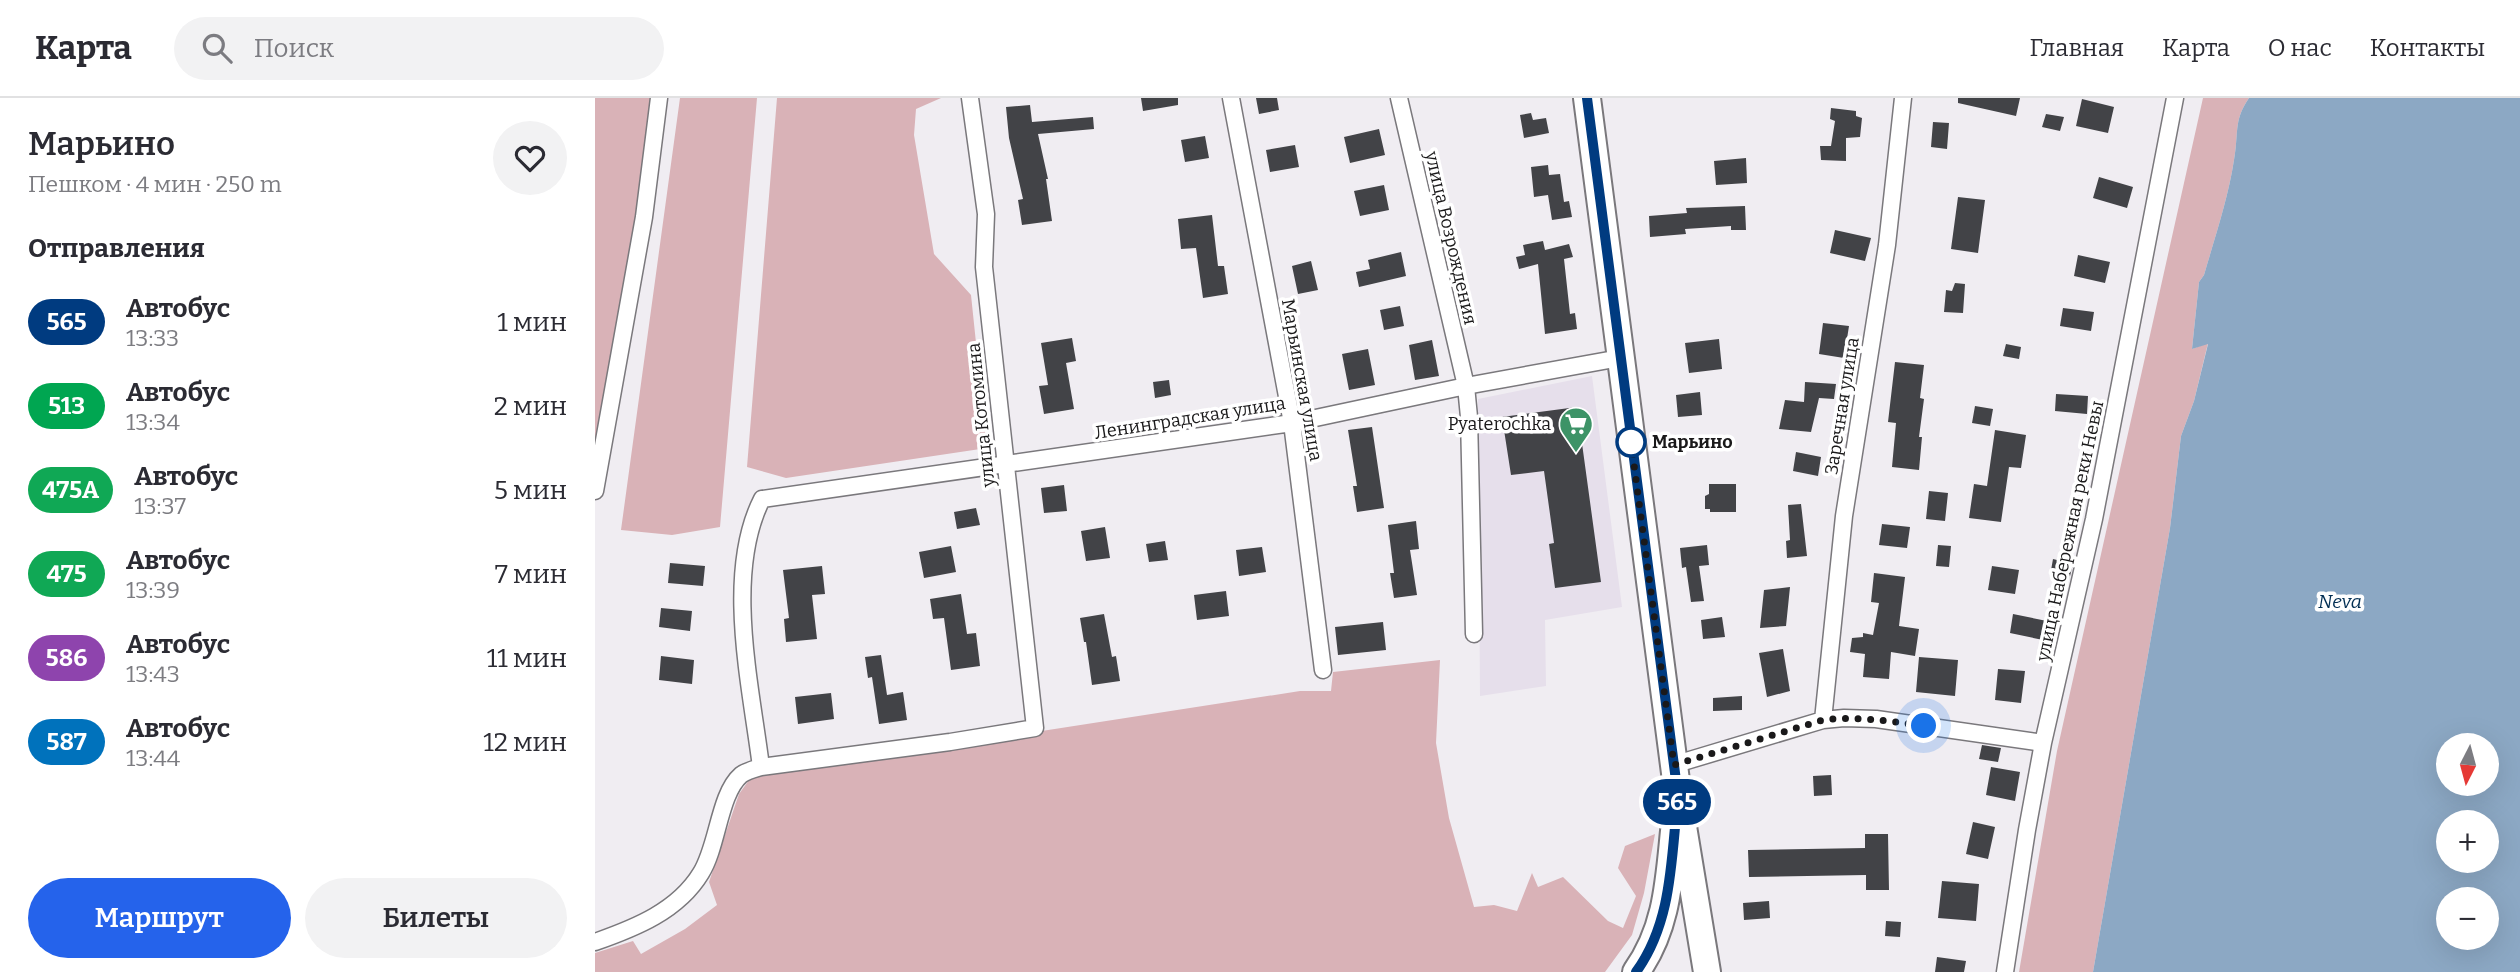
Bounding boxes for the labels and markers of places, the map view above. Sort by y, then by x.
supermarket icon: Pyaterochka [1557,405,1595,454]
place label: Pyaterochka [1448,413,1551,435]
marker: Марьино [1616,427,1646,457]
place label: Марьино [1652,431,1733,453]

